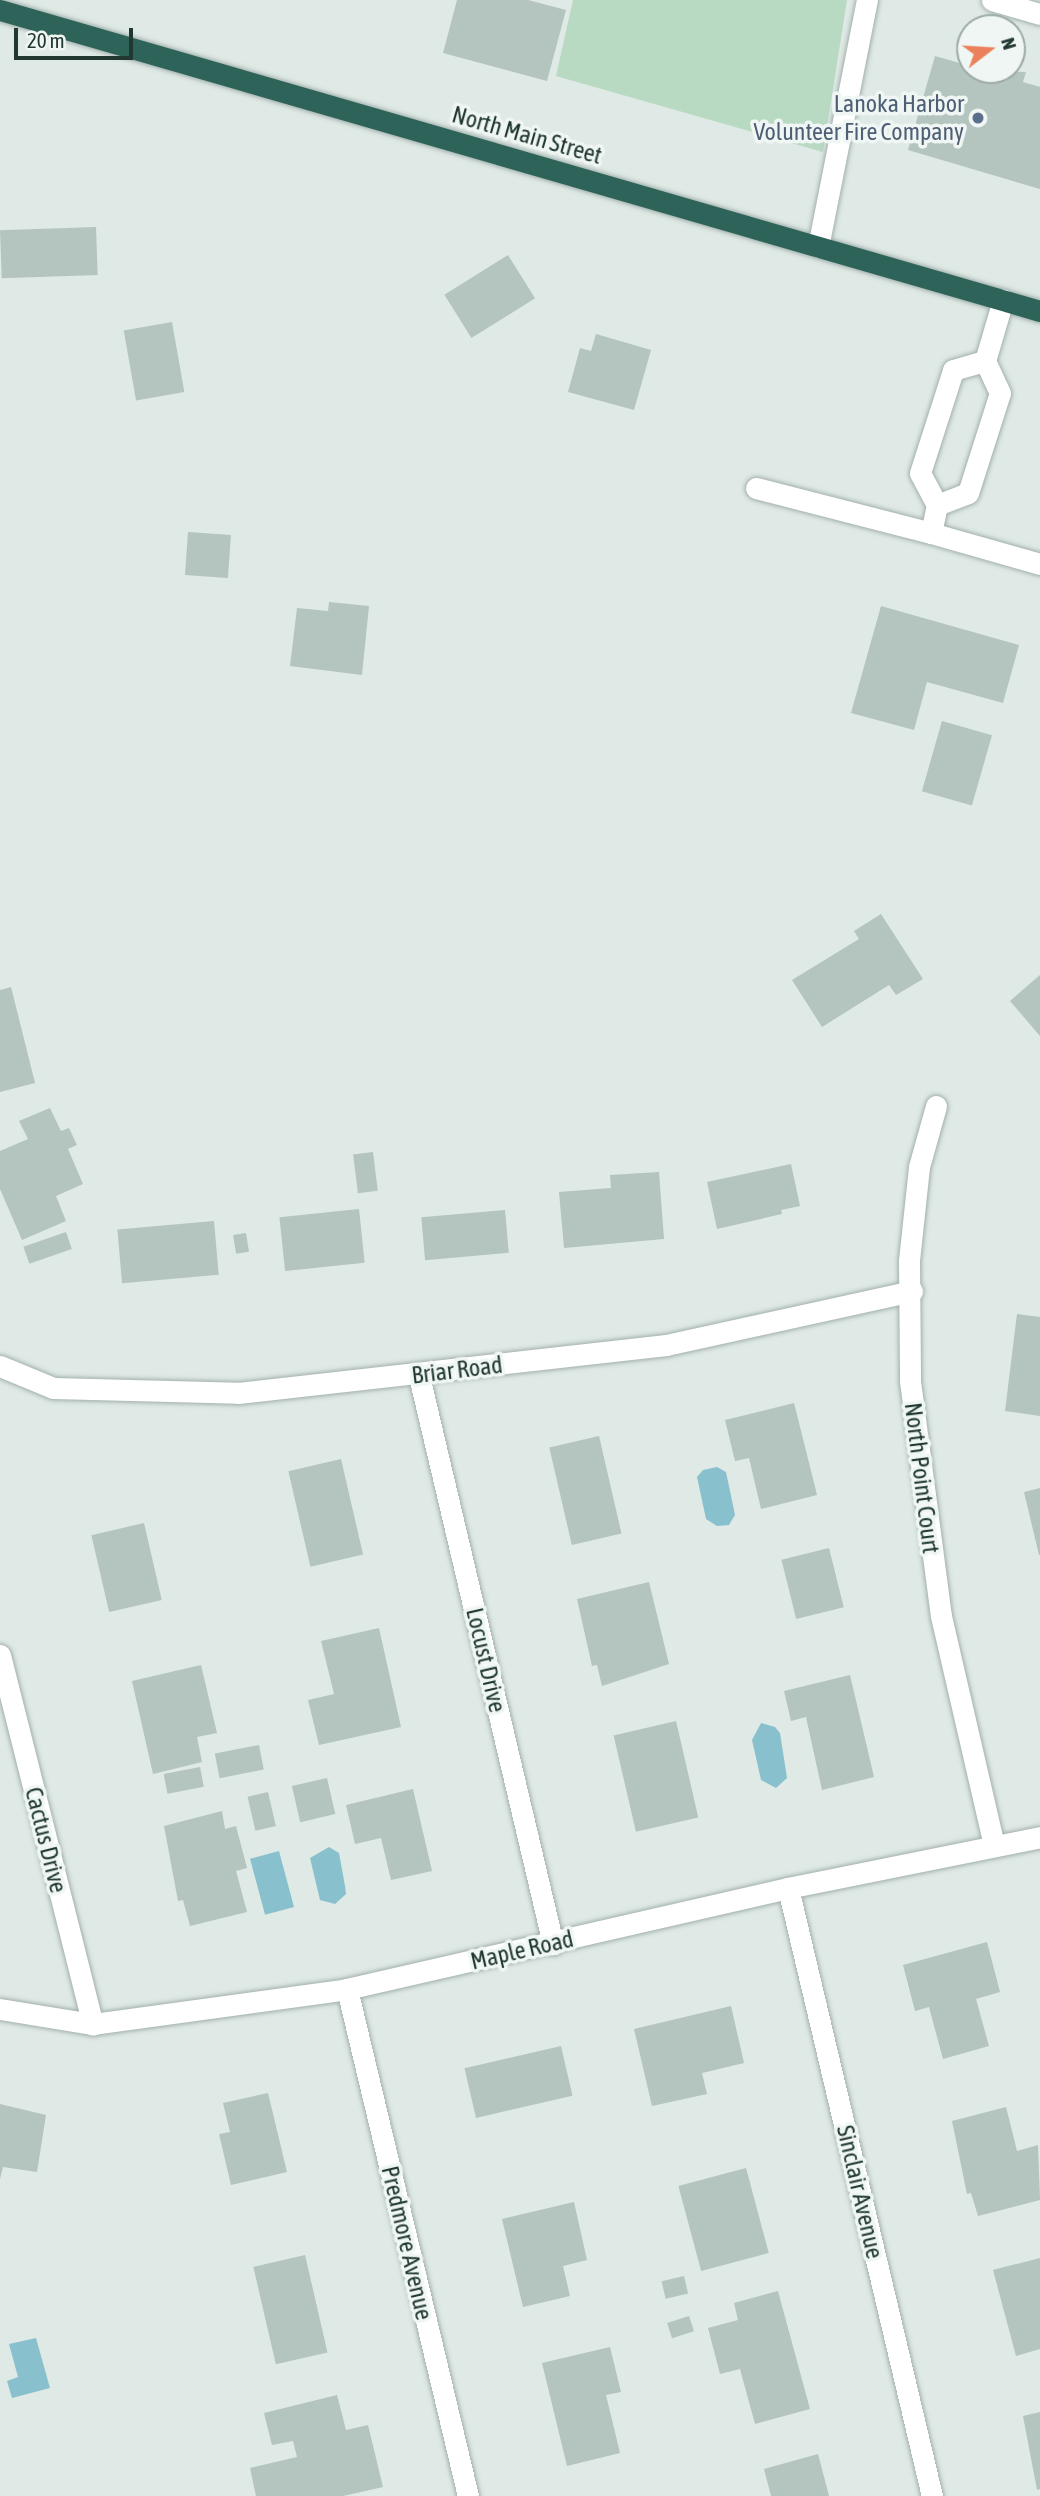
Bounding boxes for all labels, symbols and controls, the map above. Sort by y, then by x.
scale bar [18,14,136,58]
north arrow [956,14,1026,84]
text: 20 m [27,28,65,52]
text: N [997,35,1021,52]
place label: Lanoka Harbor Volunteer Fire Company [753,90,964,146]
street label: North Main Street [449,100,605,170]
marker: Lanoka Harbor Volunteer Fire Company [970,110,986,126]
street label: Briar Road [410,1350,504,1390]
street label: North Point Court [898,1401,946,1555]
street label: Locust Drive [460,1605,512,1715]
street label: Cactus Drive [19,1784,73,1896]
street label: Maple Road [468,1924,576,1976]
street label: Sinclair Avenue [831,2123,889,2261]
street label: Predmore Avenue [375,2163,439,2323]

